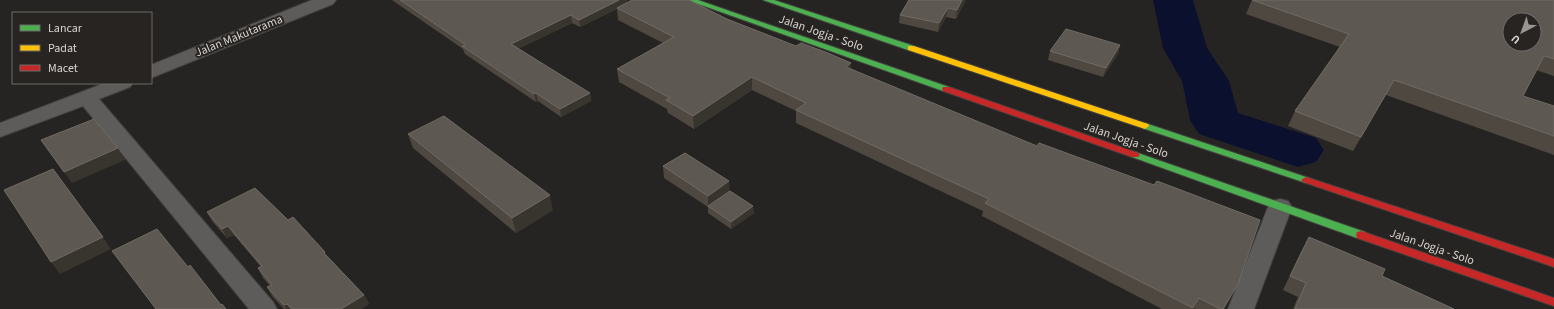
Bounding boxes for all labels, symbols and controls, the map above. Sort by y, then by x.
street label: Jalan Makutarama [193,11,285,61]
street label: Jalan Jogja - Solo [776,11,866,55]
legend [12,12,152,84]
north arrow [1502,12,1542,52]
text: Lancar [48,20,83,37]
text: U [1508,31,1523,47]
text: Padat [48,40,77,57]
text: Macet [48,60,78,77]
street label: Jalan Jogja - Solo [1081,118,1171,162]
street label: Jalan Jogja - Solo [1387,225,1477,269]

